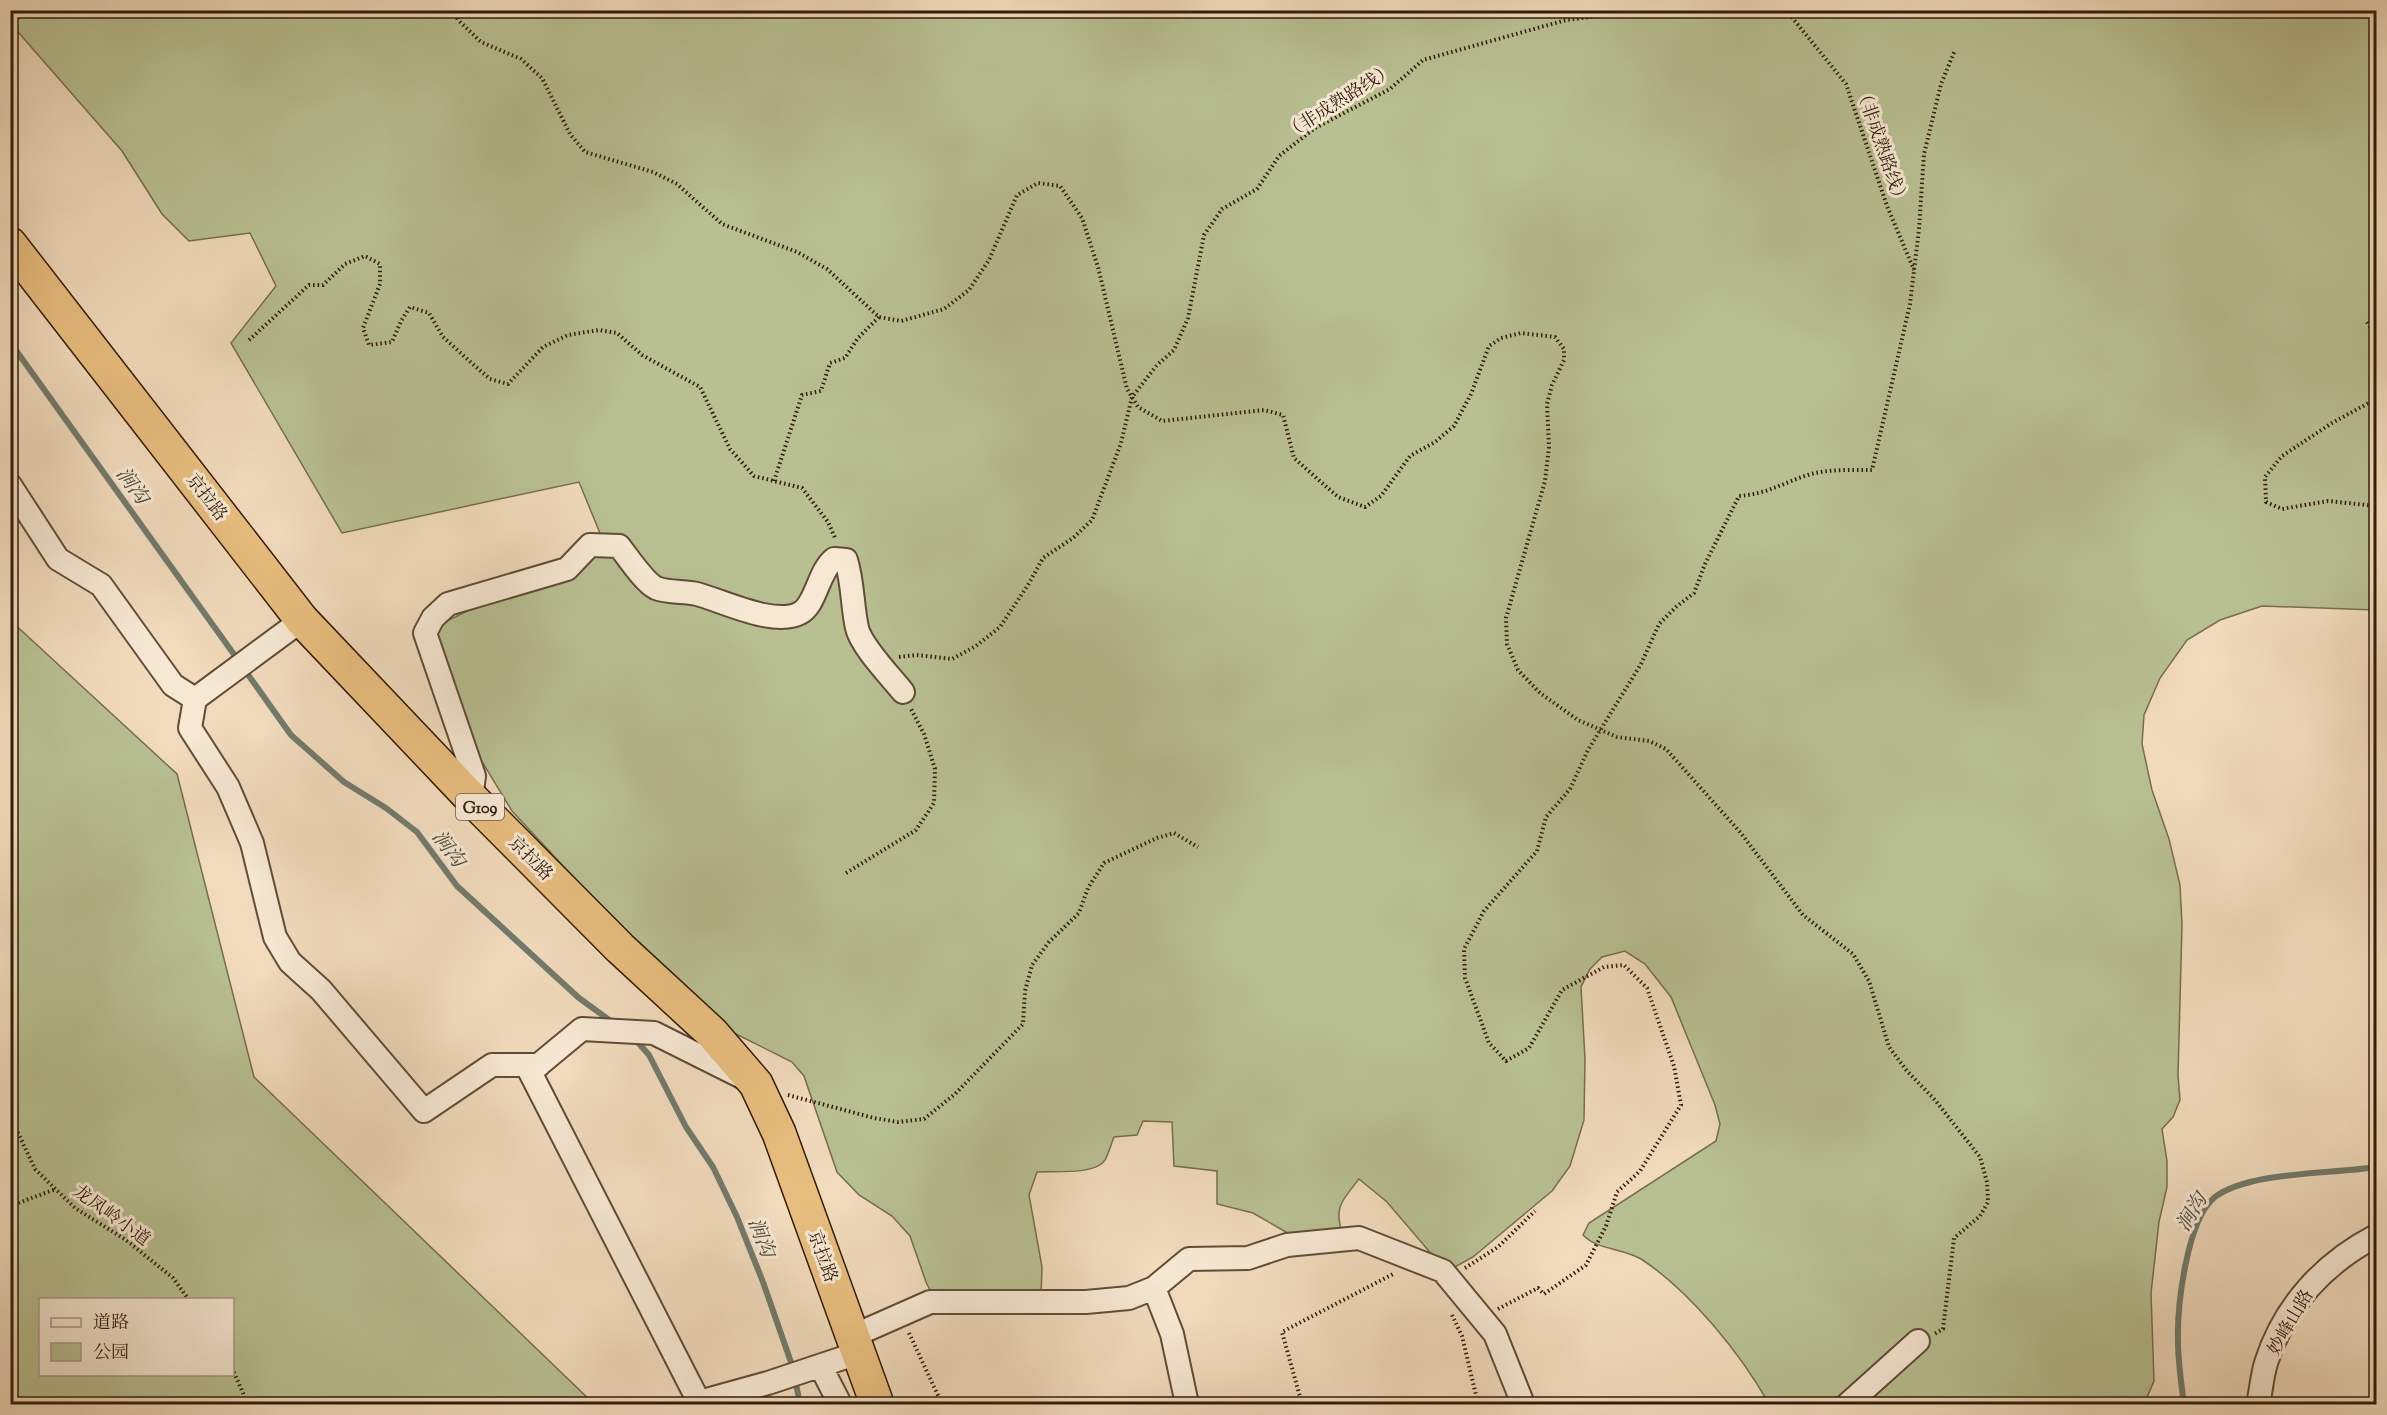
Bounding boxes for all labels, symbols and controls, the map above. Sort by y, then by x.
street label: （非成熟路线） [1280,58,1400,147]
street label: （非成熟路线） [1847,83,1913,210]
water label: 涧沟 [107,462,156,514]
street label: 京拉路 [179,469,232,528]
road number: G109 [456,794,504,820]
water label: 涧沟 [423,825,472,877]
street label: 京拉路 [501,831,558,888]
street label: 龙凤岭小道 [67,1180,155,1254]
water label: 涧沟 [2170,1186,2217,1238]
water label: 涧沟 [739,1214,781,1265]
street label: 京拉路 [800,1227,843,1287]
street label: 妙峰山路 [2262,1285,2321,1361]
legend [39,1298,234,1376]
text: 道路 [93,1311,129,1337]
text: 公园 [93,1341,129,1367]

